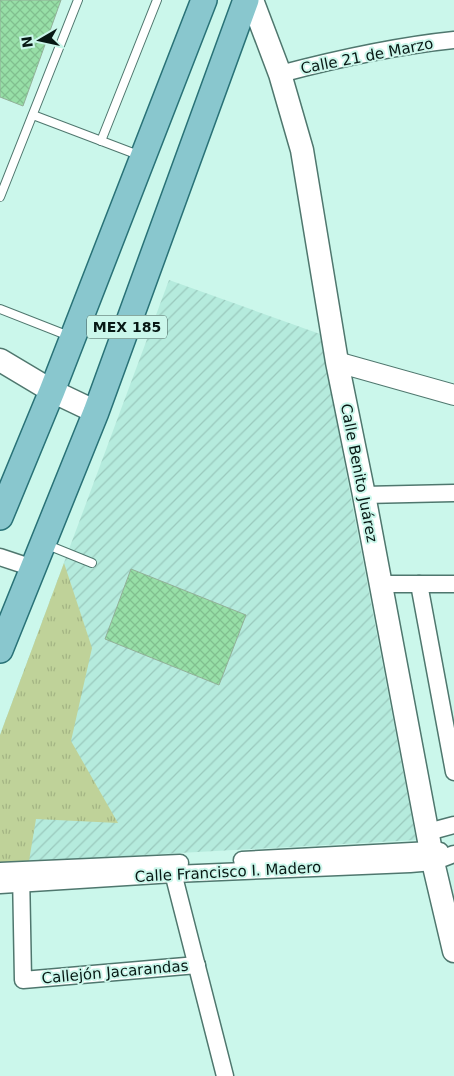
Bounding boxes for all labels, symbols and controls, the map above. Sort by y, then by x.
north arrow [15,15,65,65]
street label: Calle 21 de Marzo [299,34,435,78]
text: N [18,35,36,49]
road number: MEX 185 [87,316,167,338]
street label: Calle Benito Juárez [337,402,381,544]
street label: Calle Francisco I. Madero [134,858,322,886]
street label: Callejón Jacarandas [41,957,189,987]

